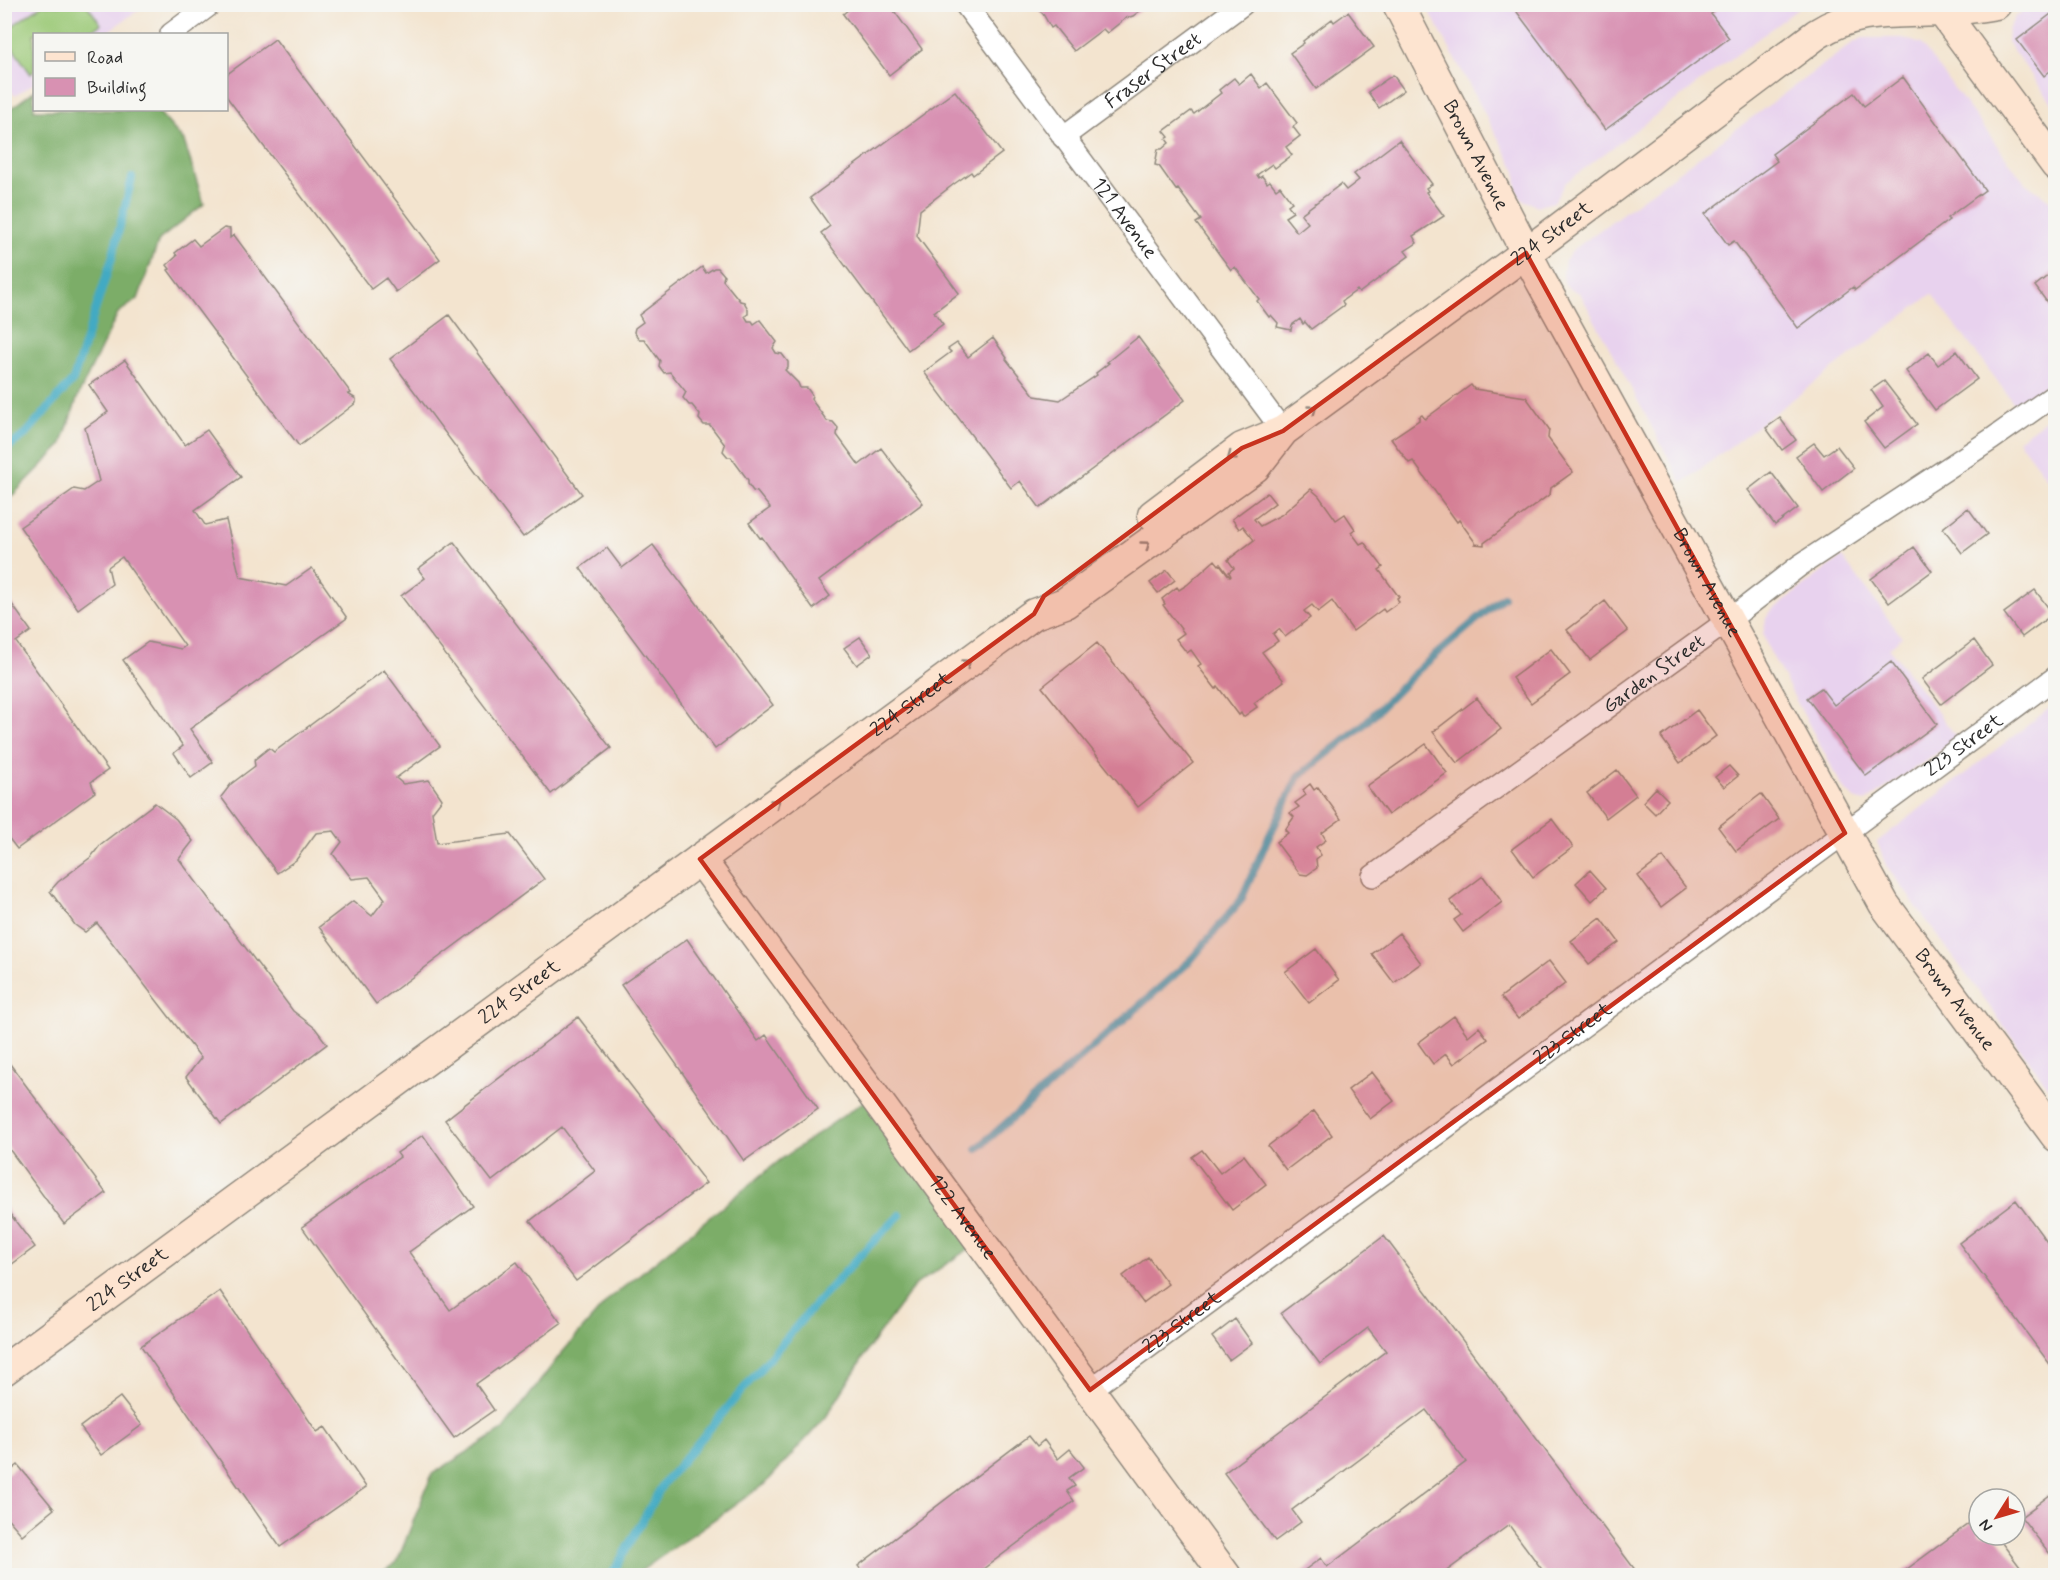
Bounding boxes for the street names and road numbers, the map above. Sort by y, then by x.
street label: Fraser Street [1099,26,1207,115]
street label: Brown Avenue [1436,95,1516,215]
street label: 121 Avenue [1085,172,1164,265]
street label: 224 Street [1505,195,1598,273]
street label: Brown Avenue [1666,523,1748,642]
street label: Garden Street [1597,628,1710,720]
street label: 224 Street [865,665,957,743]
street label: 223 Street [1919,707,2009,783]
street label: Brown Avenue [1908,943,2002,1056]
street label: 224 Street [473,953,566,1031]
street label: 223 Street [1528,996,1618,1072]
street label: 122 Avenue [922,1169,1003,1265]
street label: 224 Street [81,1240,174,1318]
street label: 223 Street [1137,1284,1227,1360]

